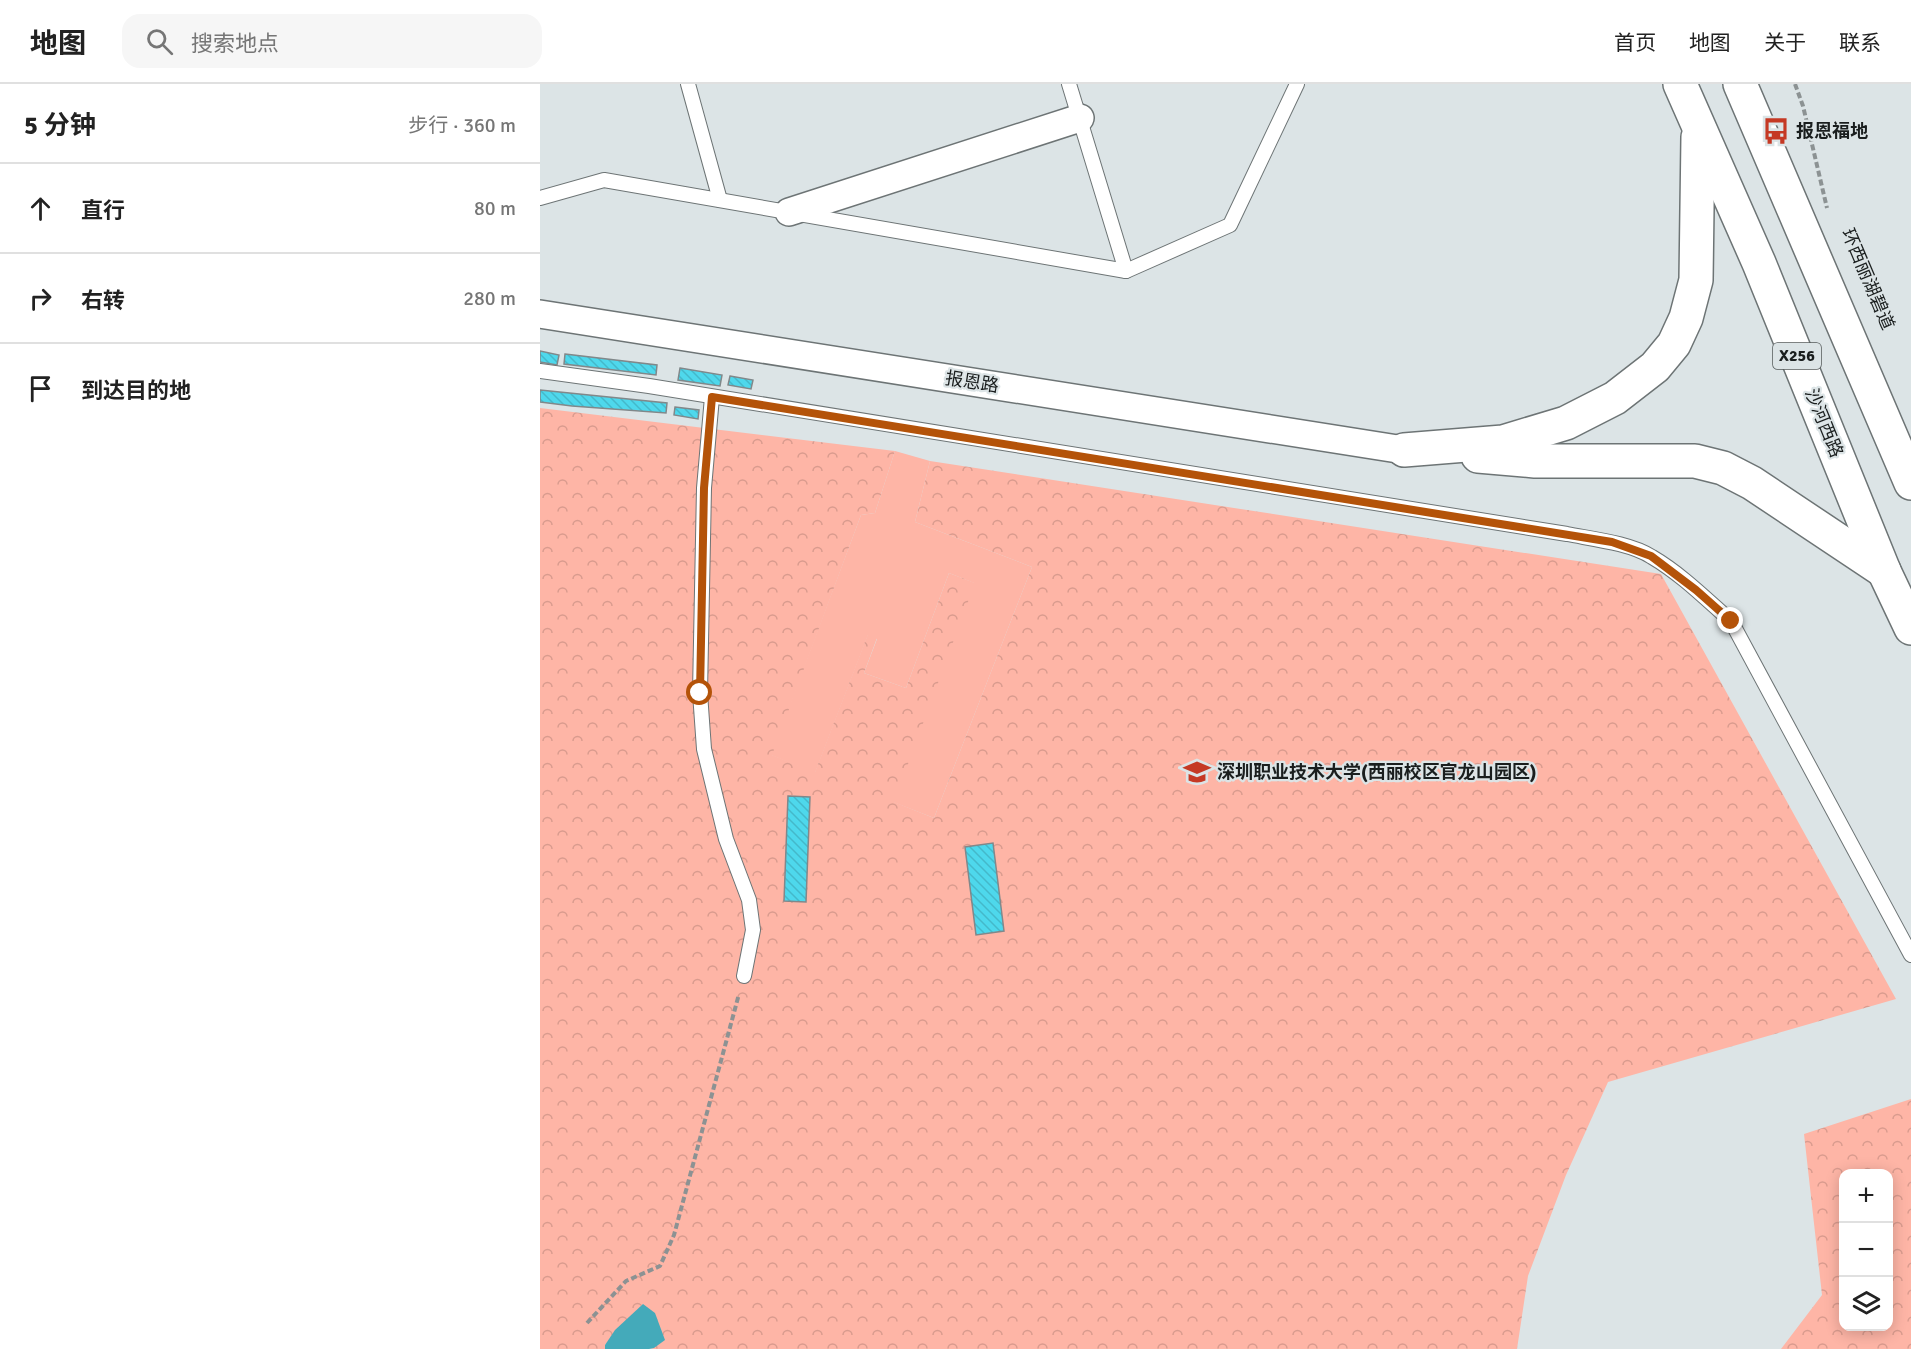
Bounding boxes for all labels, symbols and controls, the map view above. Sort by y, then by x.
search box [122,14,542,68]
icon: search [143,25,176,58]
text: 地图 [30,27,86,61]
text: 搜索地点 [191,30,279,57]
text: 首页 [1614,30,1656,56]
text: 地图 [1689,30,1731,56]
text: 关于 [1764,30,1806,56]
text: 联系 [1839,30,1881,56]
text: 5 分钟 [24,110,96,142]
text: 步行 · 360 m [408,113,516,138]
bus stop icon: 报恩福地 [1761,116,1791,146]
place label: 报恩福地 [1796,120,1868,142]
icon: ahead [24,192,57,225]
text: 80 m [474,196,516,221]
text: 直行 [81,197,125,224]
street label: 环西丽湖碧道 [1837,225,1899,333]
icon: right [24,282,57,315]
text: 280 m [463,286,516,311]
text: 右转 [81,287,125,314]
road number: X256 [1773,343,1821,369]
street label: 报恩路 [944,367,1000,397]
icon: arrive [24,372,57,405]
text: 到达目的地 [81,377,191,404]
street label: 沙河西路 [1800,386,1848,460]
route end [1717,607,1743,633]
route start [686,679,712,705]
school or university icon: 深圳职业技术大学(西丽校区官龙山园区) [1182,757,1212,787]
place label: 深圳职业技术大学(西丽校区官龙山园区) [1217,761,1537,783]
map controls [1839,1169,1893,1331]
button: + [1839,1169,1893,1223]
button: − [1839,1223,1893,1277]
button: layers [1839,1277,1893,1331]

